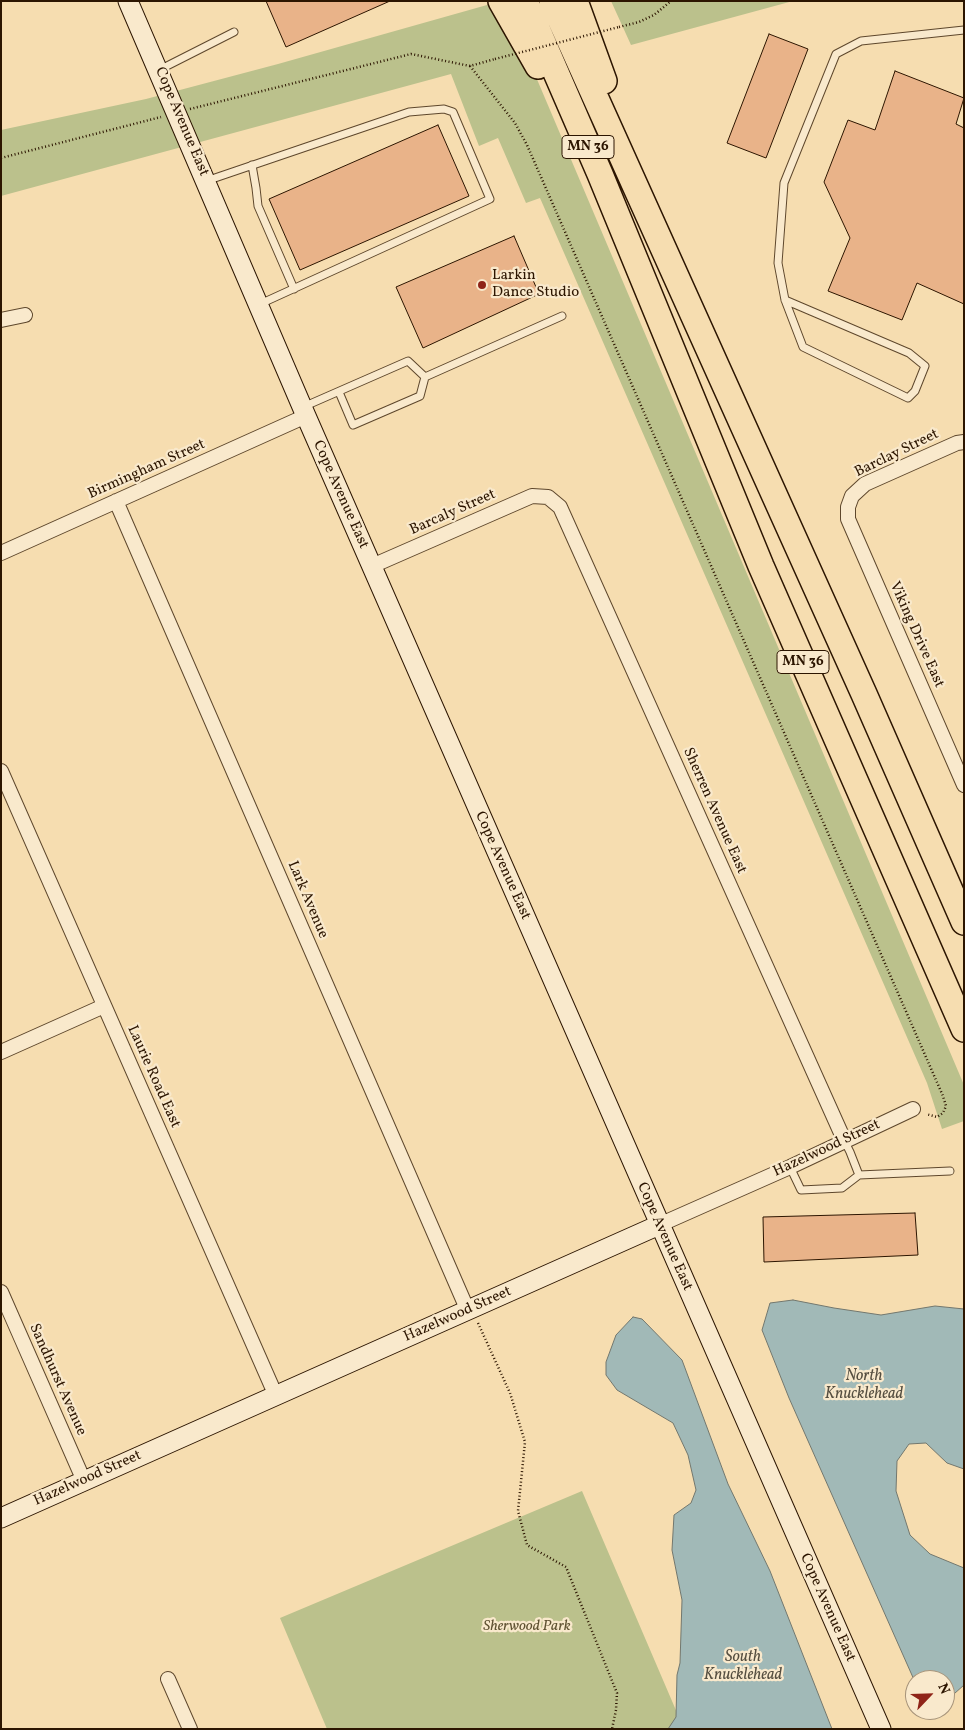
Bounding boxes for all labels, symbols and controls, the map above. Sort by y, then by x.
street label: Cope Avenue East [150,65,212,179]
road number: MN 36 [562,136,614,158]
place label: Larkin Dance Studio [492,267,579,302]
marker: Larkin Dance Studio [476,279,488,291]
street label: Barclay Street [852,426,942,482]
street label: Birmingham Street [86,436,208,504]
street label: Cope Avenue East [308,438,372,552]
street label: Barcaly Street [407,486,499,540]
street label: Viking Drive East [885,579,947,691]
road number: MN 36 [777,650,829,674]
street label: Sherren Avenue East [678,745,750,877]
street label: Cope Avenue East [470,809,534,923]
street label: Lark Avenue [283,859,331,941]
street label: Laurie Road East [122,1023,184,1131]
street label: Hazelwood Street [771,1116,883,1182]
street label: Cope Avenue East [632,1180,696,1294]
street label: Hazelwood Street [401,1283,515,1347]
street label: Sandhurst Avenue [24,1321,90,1439]
water label: North Knucklehead [825,1367,903,1405]
street label: Hazelwood Street [31,1447,145,1511]
street label: Cope Avenue East [795,1551,859,1665]
park label: Sherwood Park [483,1618,571,1636]
water label: South Knucklehead [704,1648,782,1686]
north arrow [905,1670,955,1720]
text: N [932,1681,954,1698]

